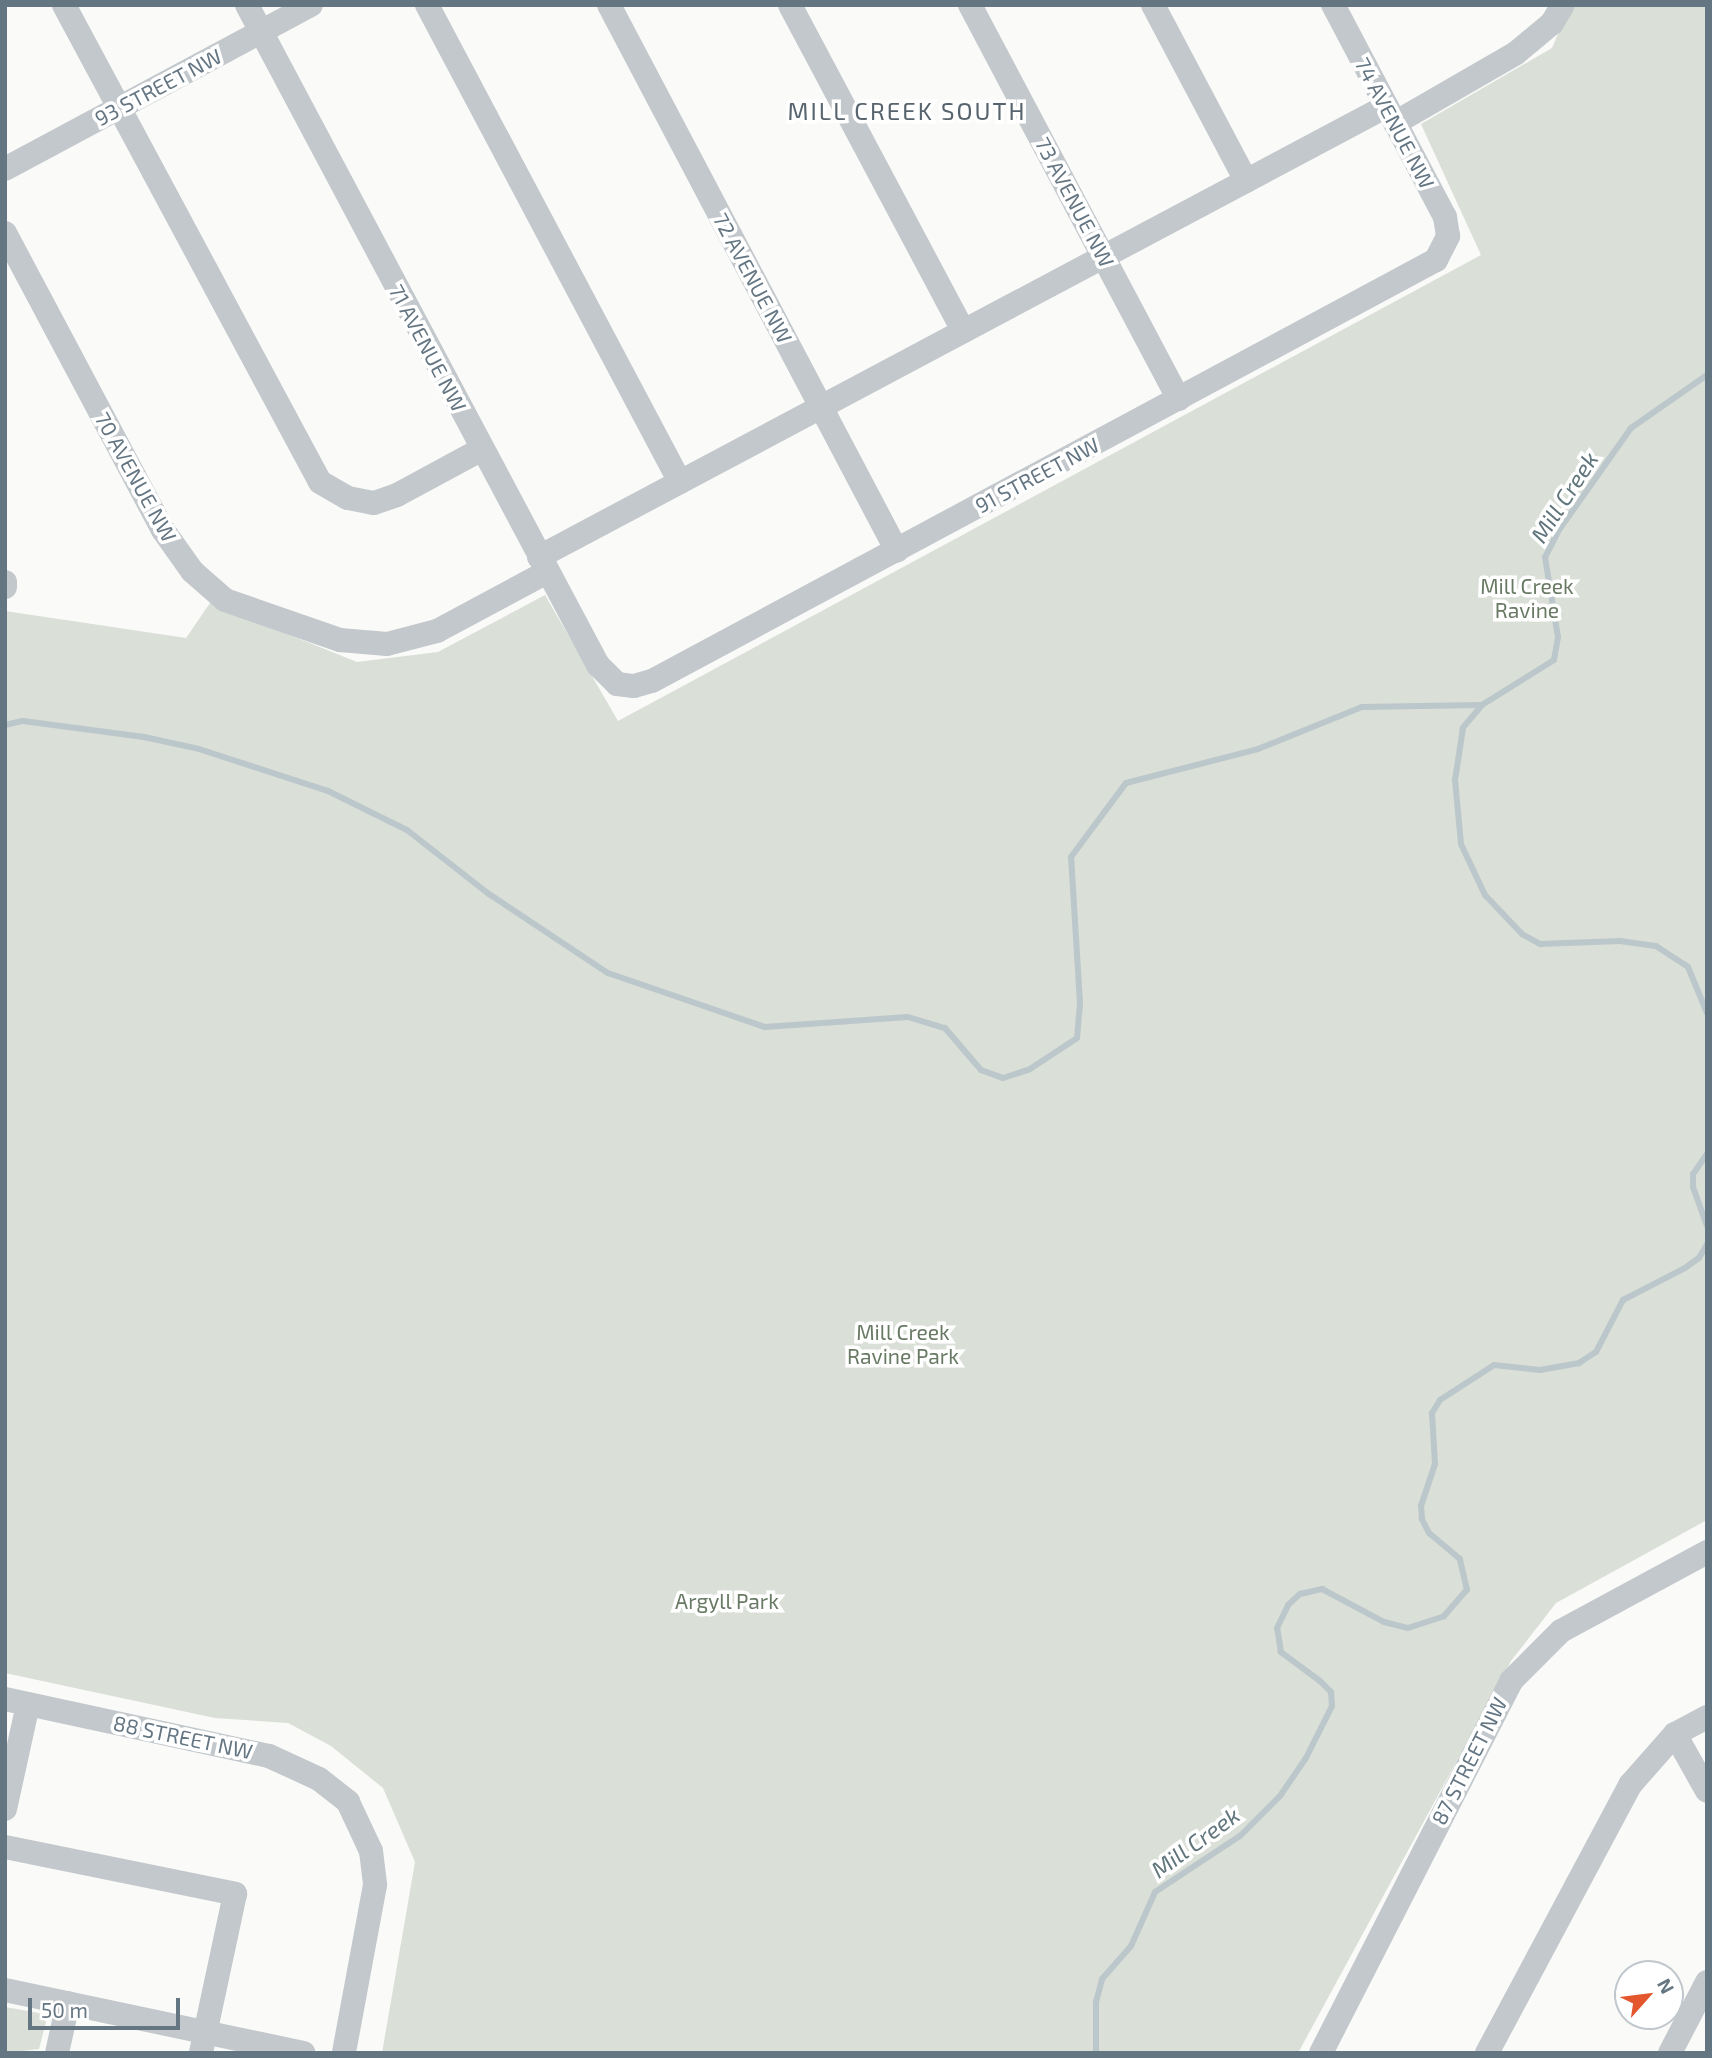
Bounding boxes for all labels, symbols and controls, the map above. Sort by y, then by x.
street label: 93 STREET NW [90,43,226,131]
street label: 74 AVENUE NW [1350,53,1440,193]
district label: MILL CREEK SOUTH [789,97,1025,125]
street label: 73 AVENUE NW [1030,133,1120,271]
street label: 72 AVENUE NW [708,208,798,348]
street label: 71 AVENUE NW [384,280,472,416]
street label: 70 AVENUE NW [90,408,182,546]
street label: 91 STREET NW [971,432,1103,518]
water label: Mill Creek [1524,446,1604,548]
park label: Mill Creek Ravine [1480,573,1574,623]
park label: Mill Creek Ravine Park [847,1319,959,1369]
park label: Argyll Park [675,1588,779,1614]
street label: 87 STREET NW [1426,1693,1512,1829]
street label: 88 STREET NW [111,1710,255,1764]
water label: Mill Creek [1145,1801,1245,1883]
north arrow [1614,1960,1684,2030]
text: N [1653,1974,1680,1997]
scale bar [32,1984,184,2028]
text: 50 m [41,1997,88,2022]

